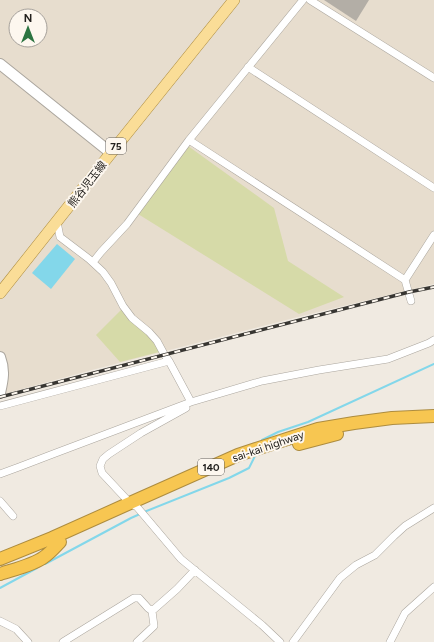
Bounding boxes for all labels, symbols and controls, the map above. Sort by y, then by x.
north arrow [8,8,48,48]
text: N [24,12,32,25]
road number: 75 [106,138,126,154]
street label: 熊谷児玉線 [65,159,109,210]
street label: sai-kai highway [231,428,306,465]
road number: 140 [198,459,224,475]

